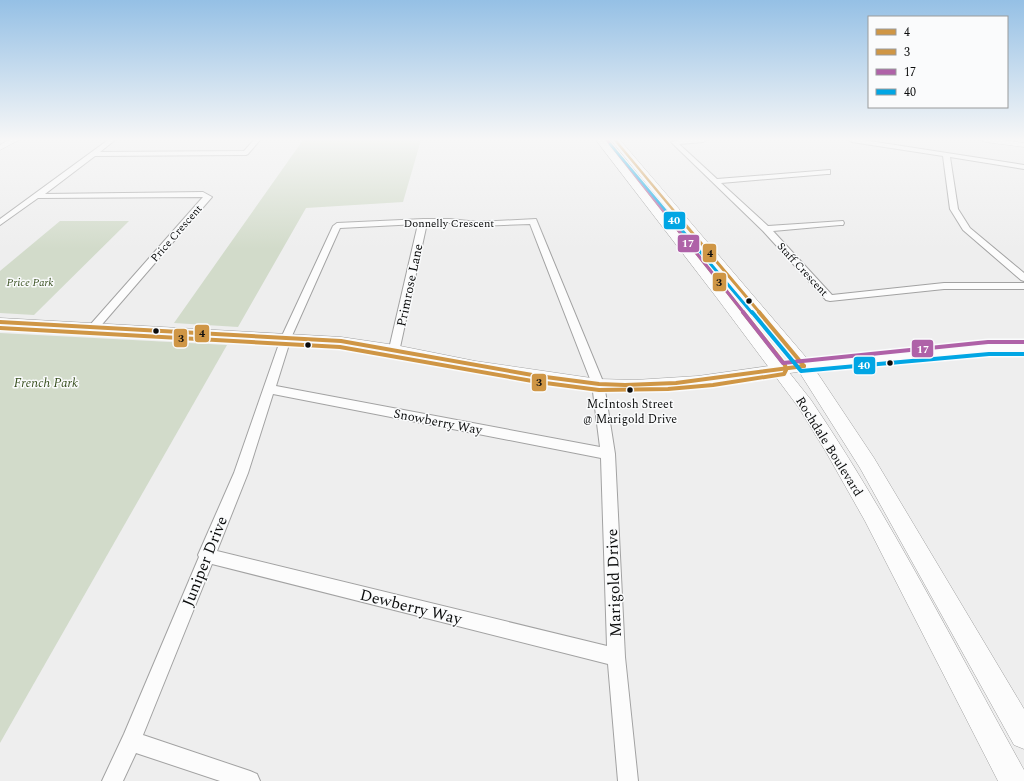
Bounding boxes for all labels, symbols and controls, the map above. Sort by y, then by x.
legend [868,16,1008,108]
text: 4 [904,23,910,42]
text: 3 [904,43,910,62]
text: 17 [904,63,916,82]
text: 40 [904,83,916,102]
street label: Price Crescent [147,201,206,266]
line badge: 40 [663,211,686,230]
text: 40 [668,212,680,229]
street label: Donnelly Crescent [404,215,494,232]
line badge: 17 [677,234,700,253]
text: 17 [682,235,694,252]
street label: Staff Crescent [773,238,832,300]
street label: Primrose Lane [391,242,429,329]
line badge: 4 [702,243,717,263]
text: 4 [707,245,714,262]
line badge: 3 [712,272,727,292]
park label: Price Park [7,274,53,291]
text: 3 [716,274,722,291]
unlabelled marker [744,296,754,306]
line badge: 4 [194,324,210,343]
text: 4 [199,325,206,342]
unlabelled marker [151,326,161,336]
line badge: 3 [173,328,188,348]
text: 3 [178,330,184,347]
line badge: 17 [911,339,934,358]
unlabelled marker [303,340,313,350]
text: 17 [917,341,929,358]
line badge: 40 [853,356,876,375]
text: 40 [858,357,870,374]
unlabelled marker [885,358,895,368]
park label: French Park [14,373,78,393]
line badge: 3 [531,373,547,392]
text: 3 [536,374,542,391]
marker: McIntosh Street @ Marigold Drive [625,385,635,395]
street label: Rochdale Boulevard [790,393,868,500]
place label: McIntosh Street @ Marigold Drive [583,395,677,429]
street label: Snowberry Way [392,404,485,441]
street label: Juniper Drive [176,512,234,610]
street label: Marigold Drive [600,528,628,638]
street label: Dewberry Way [357,583,465,632]

